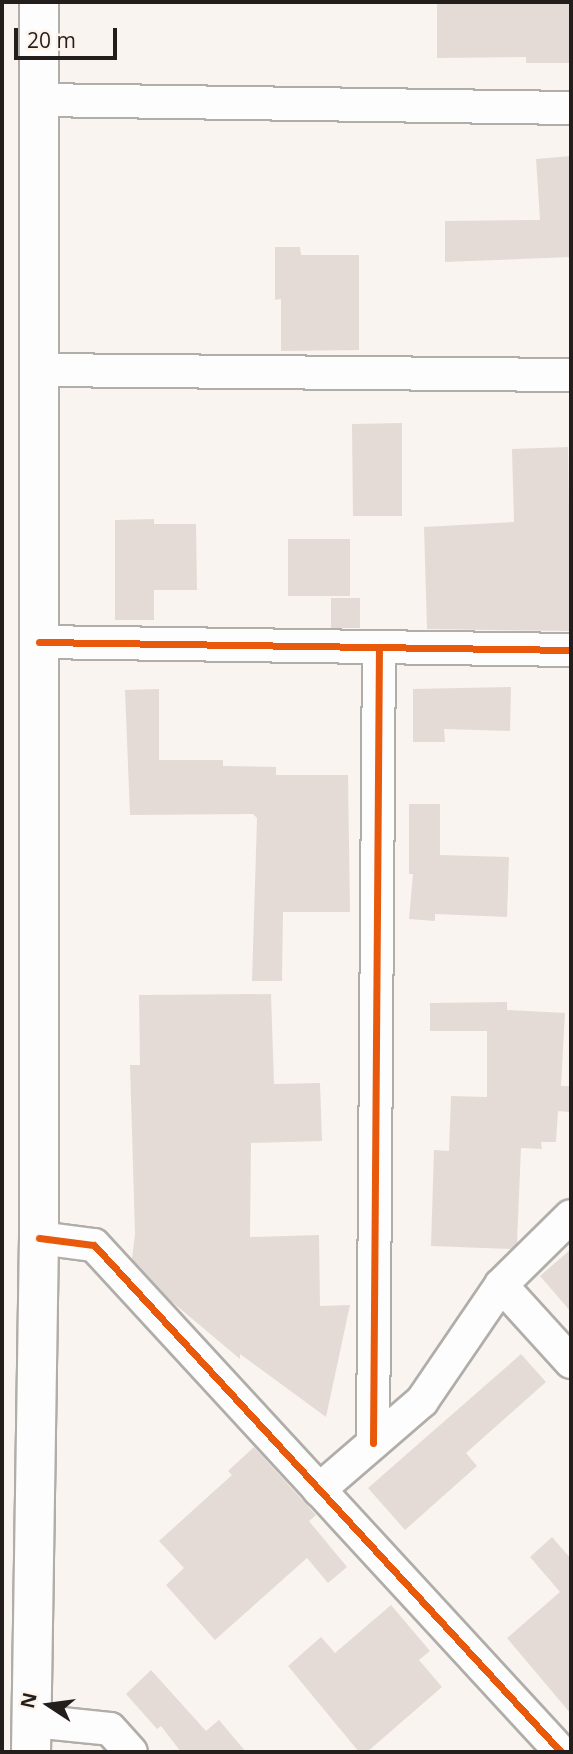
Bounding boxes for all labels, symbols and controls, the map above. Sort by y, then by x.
scale bar [18,14,121,58]
text: 20 m [27,26,76,54]
north arrow [14,1670,84,1740]
text: N [14,1690,43,1711]

